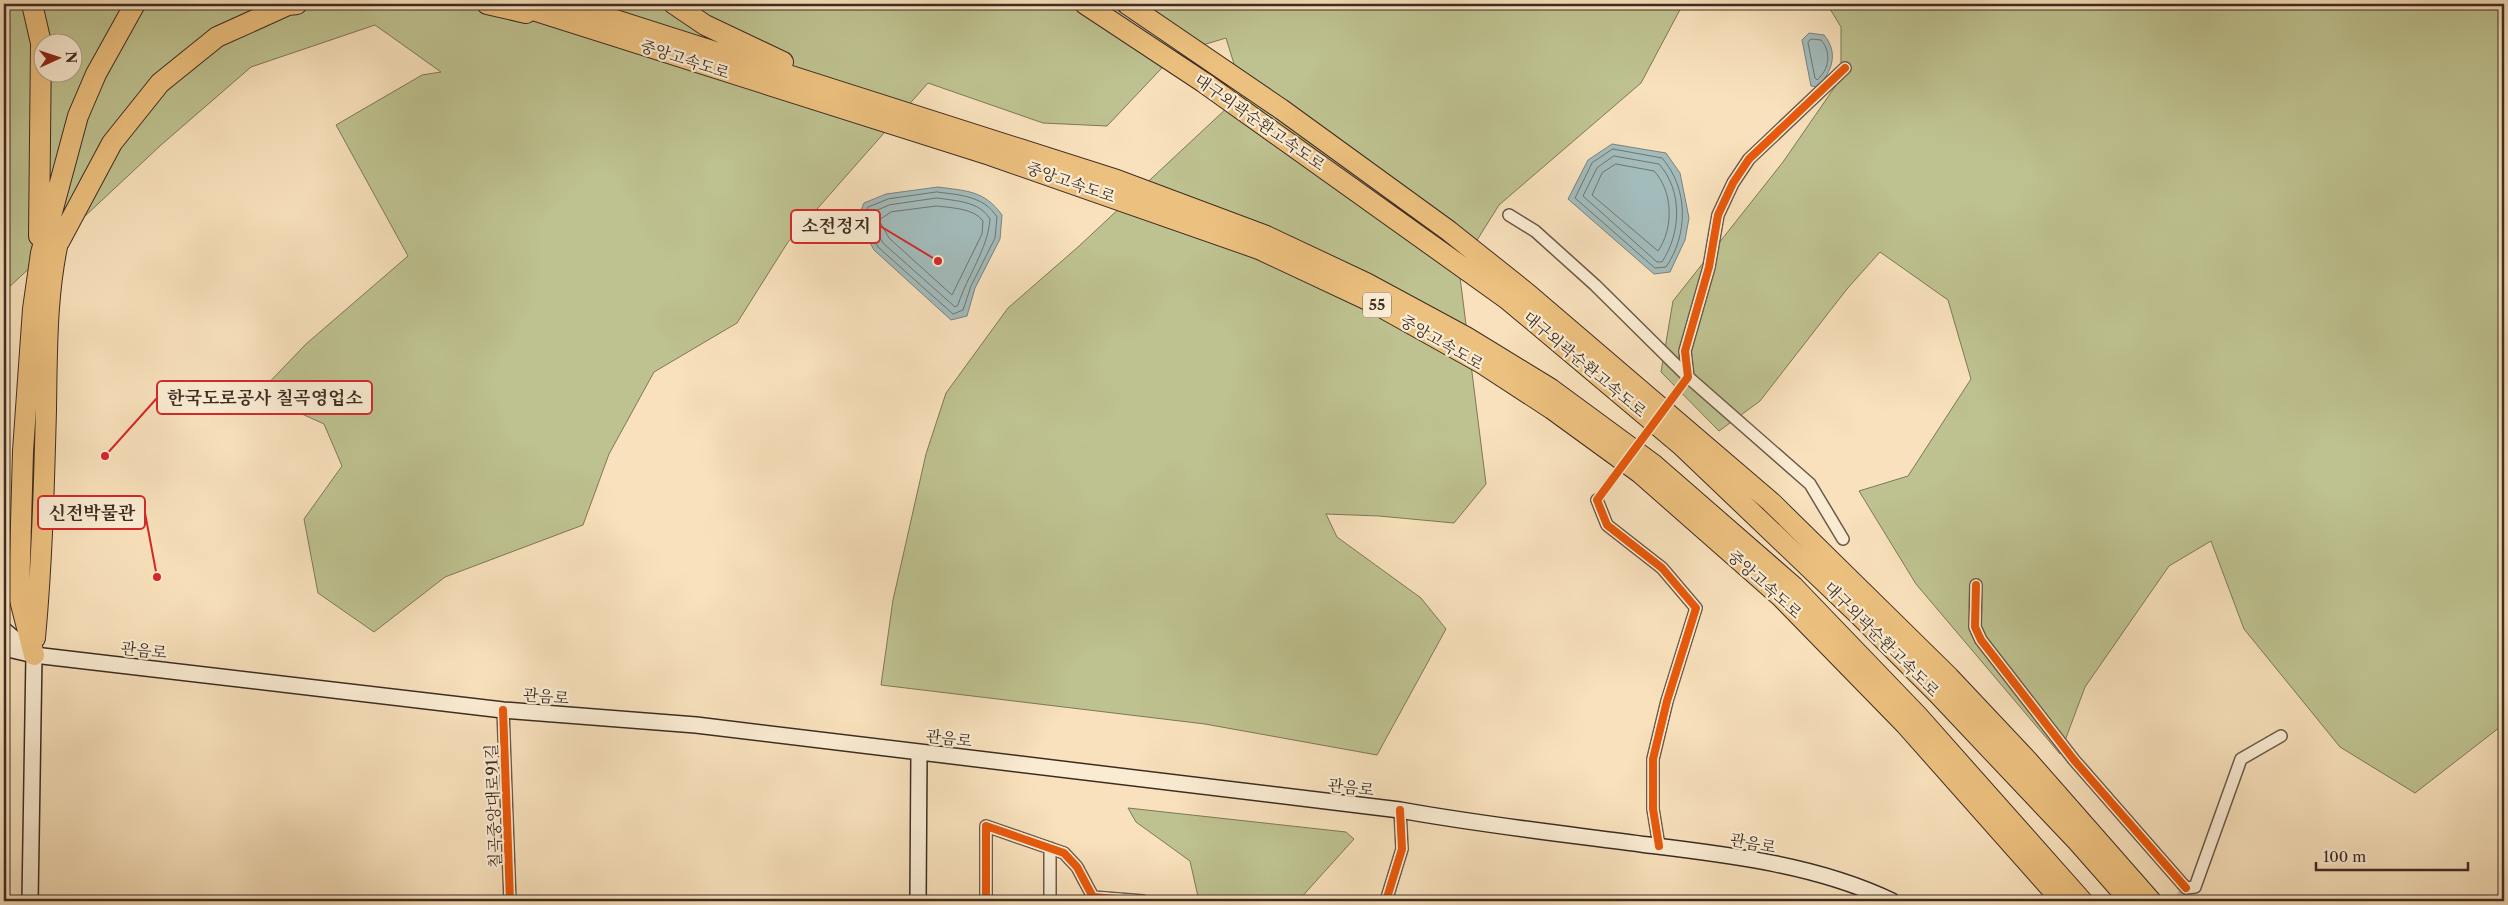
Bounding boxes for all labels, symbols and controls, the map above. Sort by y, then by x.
north arrow [32,32,82,82]
street label: 중앙고속도로 [638,35,733,83]
text: N [62,51,80,64]
street label: 대구외곽순환고속도로 [1191,69,1329,175]
street label: 중앙고속도로 [1024,157,1119,207]
callout: 소전정지 [791,210,880,243]
text: 소전정지 [801,215,871,237]
road number: 55 [1363,292,1391,318]
street label: 대구외곽순환고속도로 [1519,307,1651,422]
street label: 중앙고속도로 [1397,310,1488,374]
callout: 한국도로공사 칠곡영업소 [157,381,372,414]
text: 한국도로공사 칠곡영업소 [167,387,363,409]
callout: 신전박물관 [38,496,145,529]
text: 신전박물관 [49,502,136,524]
street label: 중앙고속도로 [1724,546,1807,623]
street label: 대구외곽순환고속도로 [1820,577,1944,701]
street label: 관음로 [120,638,169,662]
street label: 관음로 [522,684,571,708]
street label: 관음로 [925,725,974,751]
street label: 칠곡중앙대로91길 [481,744,505,868]
street label: 관음로 [1327,774,1376,800]
street label: 관음로 [1728,829,1778,857]
scale bar [2316,840,2468,872]
text: 100 m [2323,847,2366,866]

